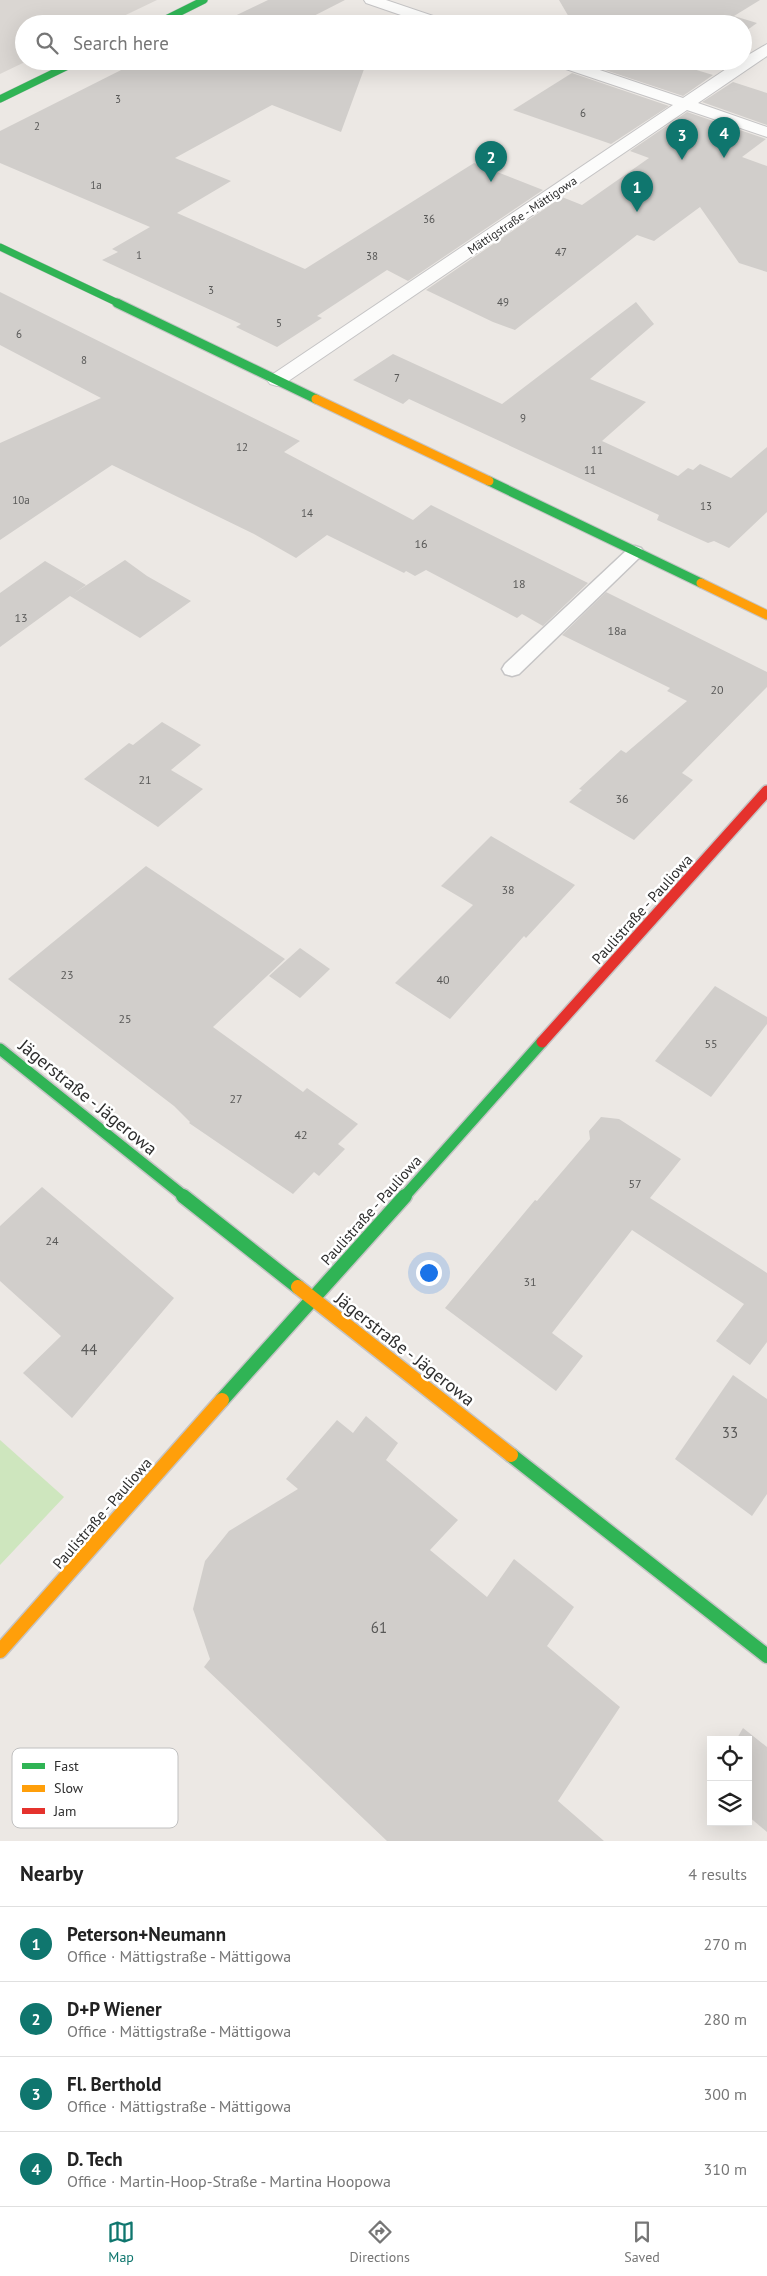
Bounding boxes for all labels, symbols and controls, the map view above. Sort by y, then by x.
search box [15,15,752,70]
icon: search [33,29,61,57]
text: Search here [73,31,169,55]
house number: 3 [115,92,121,106]
house number: 6 [580,106,586,120]
pin: 4 [708,117,740,158]
house number: 2 [34,119,40,133]
pin: 3 [666,119,698,160]
pin: 2 [475,141,507,182]
pin: 1 [621,171,653,212]
street label: Mättigstraße - Mättigowa [464,173,580,257]
house number: 1a [90,178,102,192]
house number: 36 [423,212,435,226]
house number: 47 [555,245,567,259]
house number: 1 [136,248,142,262]
house number: 38 [366,249,378,263]
house number: 3 [208,283,214,297]
house number: 49 [497,295,509,309]
house number: 5 [276,316,282,330]
house number: 6 [16,327,22,341]
house number: 8 [81,353,87,367]
house number: 7 [394,371,400,385]
house number: 9 [520,411,526,425]
house number: 12 [236,440,248,454]
house number: 11 [591,443,603,457]
house number: 11 [584,463,596,477]
house number: 10a [12,493,30,507]
house number: 13 [700,499,712,513]
house number: 14 [301,506,313,520]
house number: 16 [414,536,428,551]
house number: 18 [512,576,526,591]
house number: 13 [14,610,28,625]
house number: 18a [607,623,627,638]
house number: 20 [710,682,724,697]
house number: 21 [138,772,152,787]
house number: 36 [615,791,629,806]
street label: Paulistraße - Pauliowa [588,850,696,968]
house number: 38 [501,882,515,897]
house number: 23 [60,967,74,982]
house number: 40 [436,972,450,987]
house number: 25 [118,1011,132,1026]
street label: Jägerstraße - Jägerowa [13,1033,162,1160]
house number: 55 [704,1036,718,1051]
house number: 27 [229,1091,243,1106]
house number: 42 [294,1127,308,1142]
street label: Paulistraße - Pauliowa [317,1151,425,1269]
house number: 57 [628,1176,642,1191]
house number: 24 [45,1233,59,1248]
your location [416,1260,442,1286]
house number: 31 [523,1274,537,1289]
street label: Jägerstraße - Jägerowa [330,1287,480,1411]
house number: 44 [81,1340,97,1359]
house number: 33 [722,1423,738,1442]
street label: Paulistraße - Pauliowa [48,1453,156,1573]
house number: 61 [371,1618,387,1637]
map controls [707,1736,752,1826]
button: locate [707,1736,752,1781]
legend [12,1748,178,1828]
text: Fast [54,1757,79,1775]
text: Slow [54,1779,84,1797]
button: layers [707,1781,752,1826]
text: Jam [53,1802,76,1820]
text: Nearby [20,1860,83,1887]
text: 4 results [688,1864,747,1884]
text: Peterson+Neumann [67,1922,226,1946]
text: 1 [31,1934,41,1954]
text: 270 m [704,1934,747,1954]
text: Office · Mättigstraße - Mättigowa [67,1946,291,1966]
text: D+P Wiener [67,1997,162,2021]
text: 2 [31,2009,41,2029]
text: 280 m [704,2009,747,2029]
text: Office · Mättigstraße - Mättigowa [67,2021,291,2041]
text: Fl. Berthold [67,2072,162,2096]
text: 3 [31,2084,41,2104]
text: 300 m [704,2084,747,2104]
text: Office · Mättigstraße - Mättigowa [67,2096,291,2116]
text: D. Tech [67,2147,123,2171]
text: 4 [31,2159,41,2179]
text: 310 m [704,2159,747,2179]
text: Office · Martin-Hoop-Straße - Martina Hoopowa [67,2171,391,2191]
tab: Map [107,2218,135,2266]
tab: Directions [349,2218,410,2266]
tab: Saved [624,2218,660,2266]

